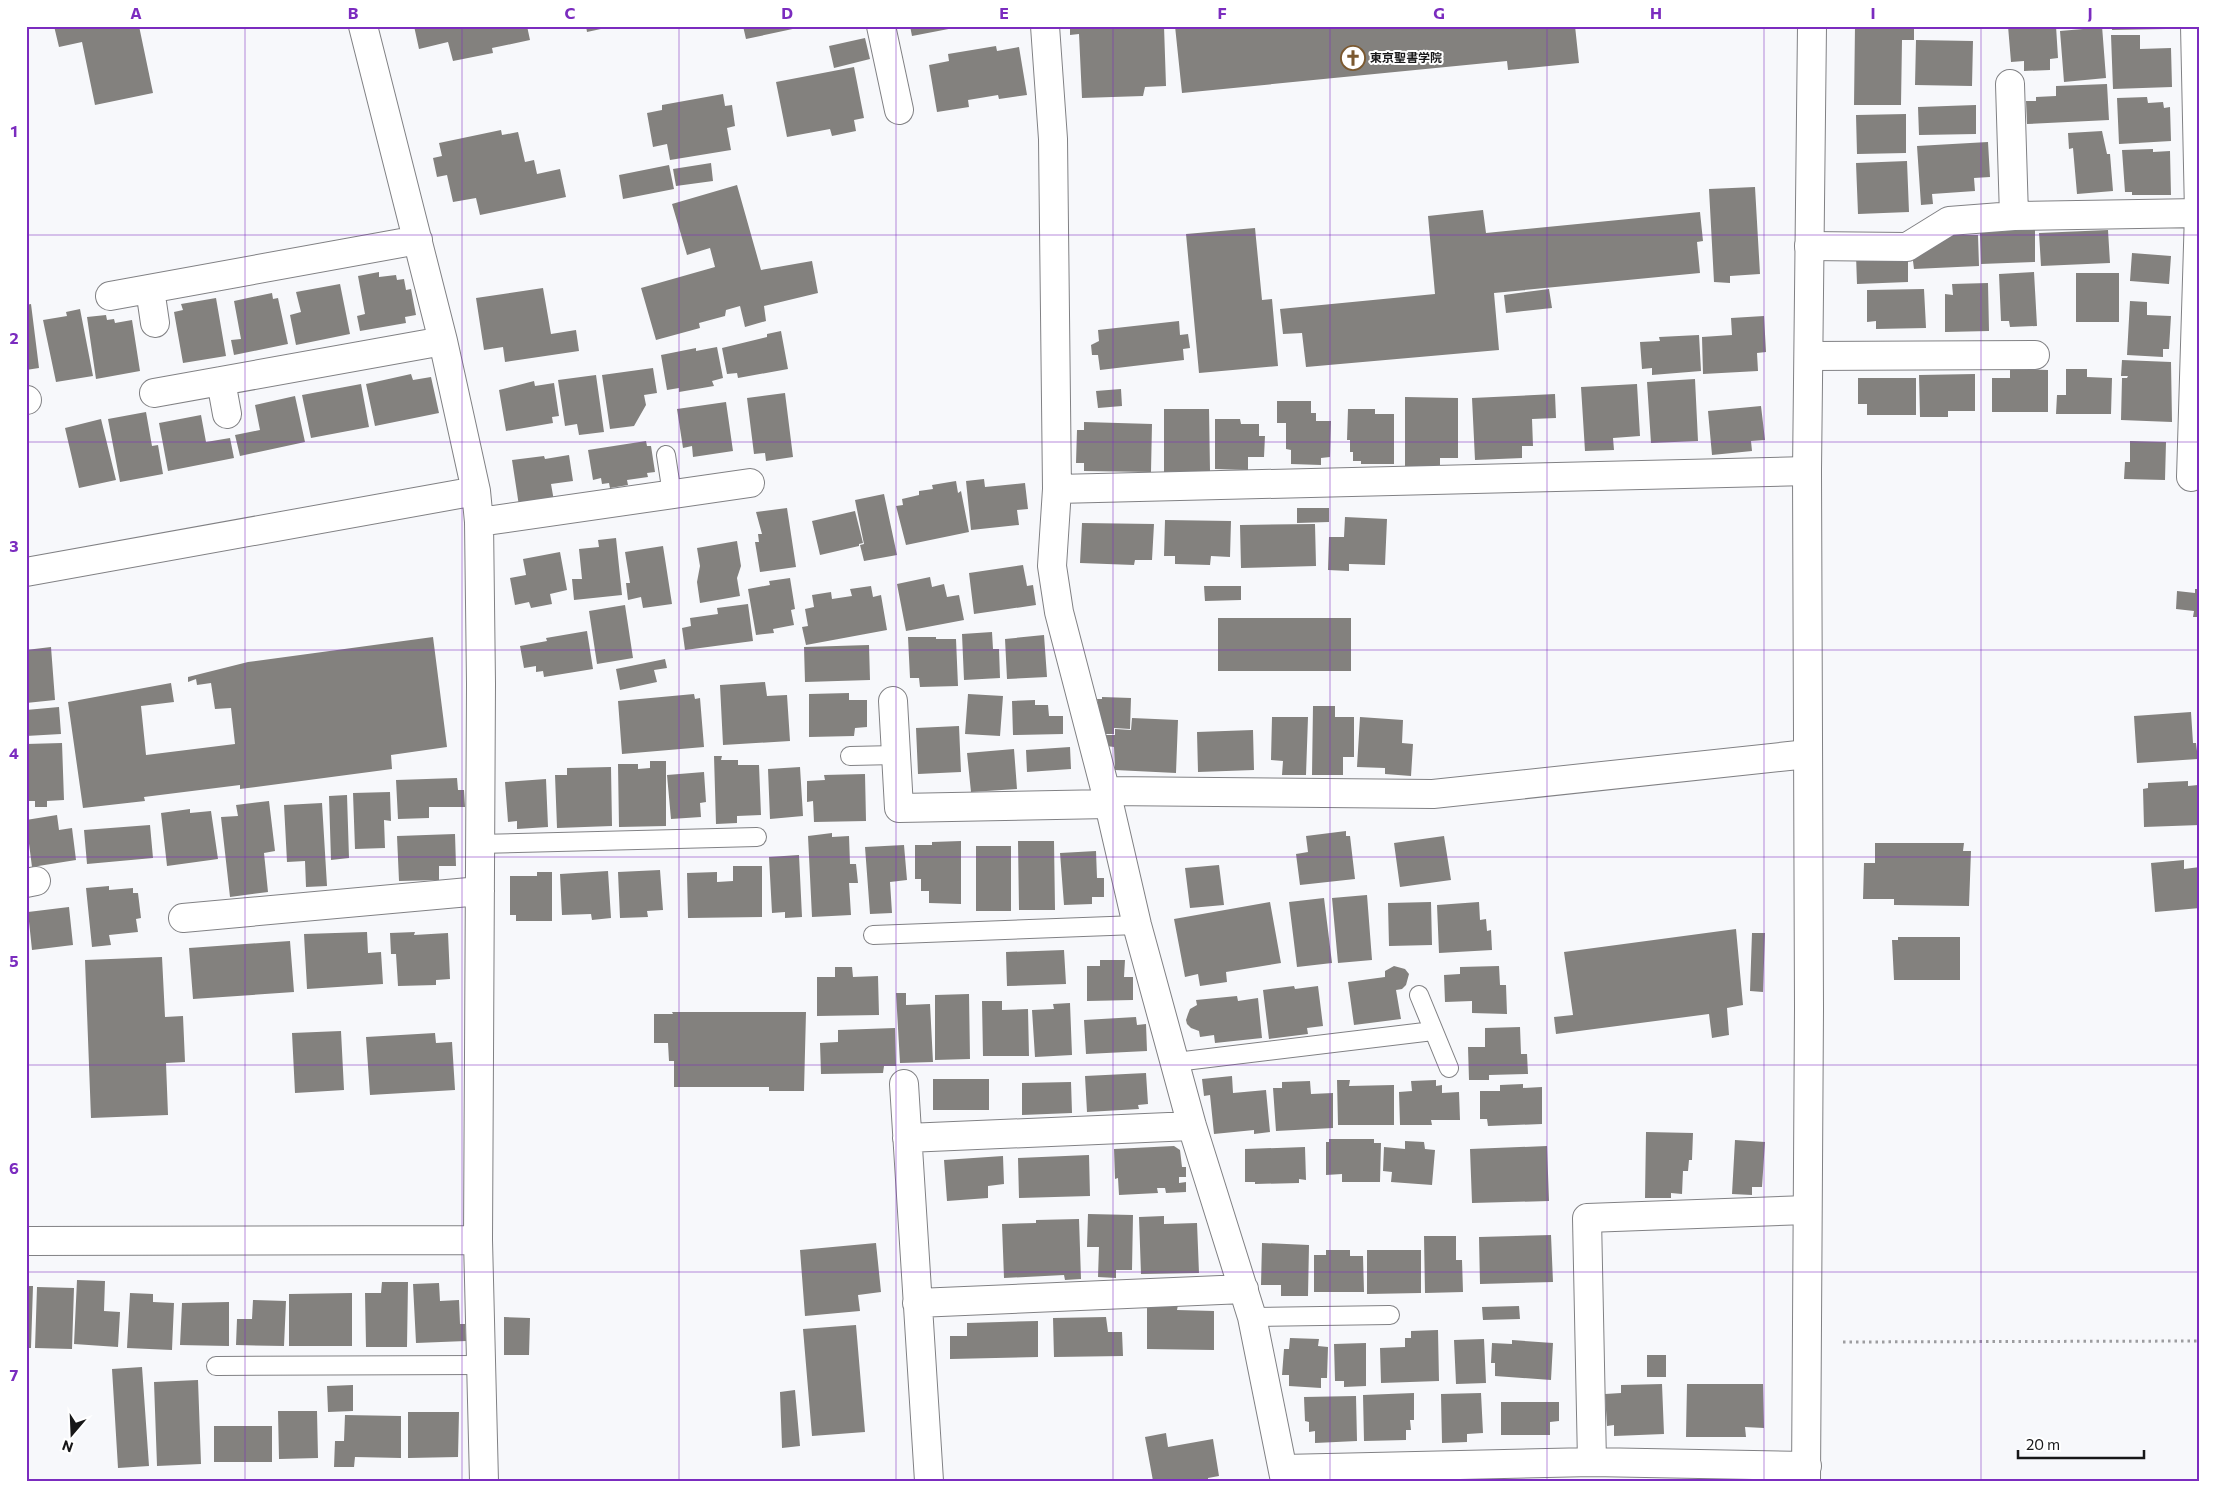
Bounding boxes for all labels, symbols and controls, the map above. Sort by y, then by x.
text: A [130,3,142,22]
text: B [348,3,359,22]
text: C [565,3,576,22]
text: D [781,3,793,22]
text: E [999,3,1009,22]
text: F [1217,3,1227,22]
text: G [1433,3,1445,22]
text: H [1650,3,1662,22]
text: I [1870,3,1876,22]
text: J [2087,3,2093,22]
church icon: 東京聖書学院 [1340,45,1366,71]
place label: 東京聖書学院 [1370,50,1442,64]
text: 1 [10,121,18,140]
text: 2 [9,328,19,347]
text: 3 [9,536,19,555]
text: 4 [9,743,19,762]
text: 5 [9,951,19,970]
text: 6 [9,1158,19,1177]
text: 7 [10,1365,19,1384]
north arrow [48,1410,98,1460]
scale bar [2018,1427,2145,1459]
text: 20 m [2026,1435,2060,1453]
text: N [60,1437,75,1457]

